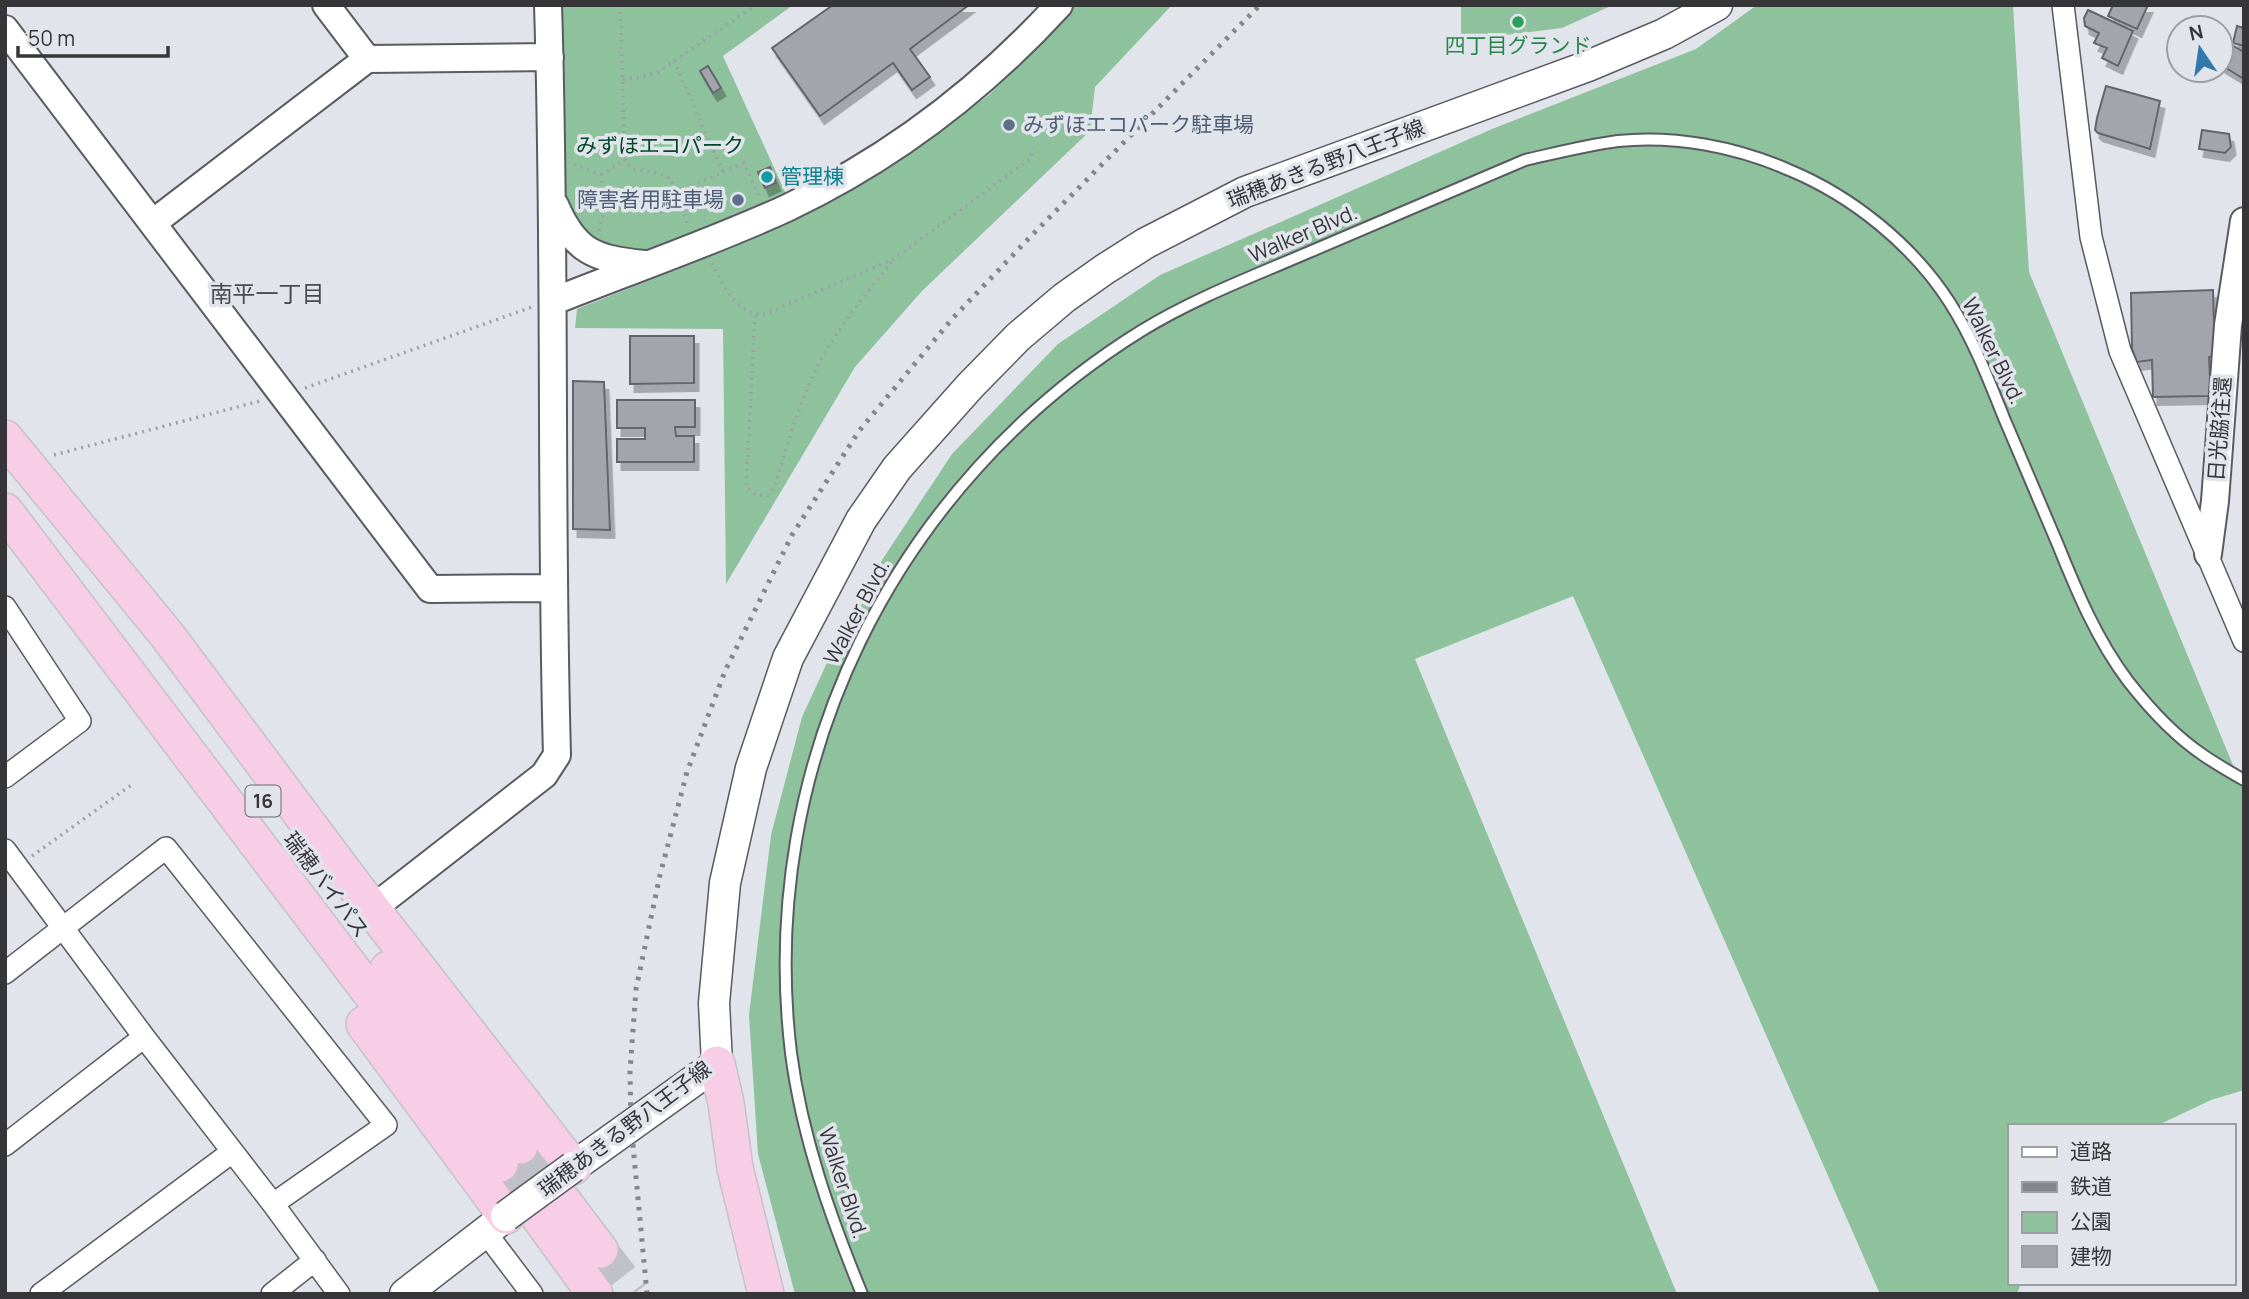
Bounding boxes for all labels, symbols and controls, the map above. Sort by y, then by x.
scale bar [18,14,168,58]
marker: 四丁目グランド [1510,14,1526,30]
north arrow [2165,14,2235,84]
text: N [2187,18,2206,47]
text: 50 m [28,24,75,52]
place label: 四丁目グランド [1445,31,1592,59]
place label: みずほエコパーク駐車場 [1023,110,1254,138]
street label: 瑞穂あきる野八王子線 [1223,112,1428,214]
marker: みずほエコパーク駐車場 [1001,117,1017,133]
park label: みずほエコパーク [576,131,744,159]
place label: 管理棟 [781,162,844,190]
marker: 管理棟 [759,169,775,185]
place label: 障害者用駐車場 [577,185,724,213]
marker: 障害者用駐車場 [730,192,746,208]
street label: Walker Blvd. [1244,198,1361,268]
district label: 南平一丁目 [210,277,325,309]
street label: Walker Blvd. [1956,293,2032,409]
street label: 日光脇往還 [2201,376,2237,482]
street label: Walker Blvd. [817,554,896,669]
road number: 16 [246,786,280,816]
street label: 瑞穂バイパス [278,826,376,943]
street label: 瑞穂あきる野八王子線 [532,1054,717,1202]
street label: Walker Blvd. [813,1124,875,1242]
legend [2008,1124,2235,1285]
text: 道路 [2070,1137,2112,1165]
text: 鉄道 [2070,1172,2112,1200]
text: 公園 [2070,1207,2112,1235]
text: 建物 [2070,1242,2112,1270]

